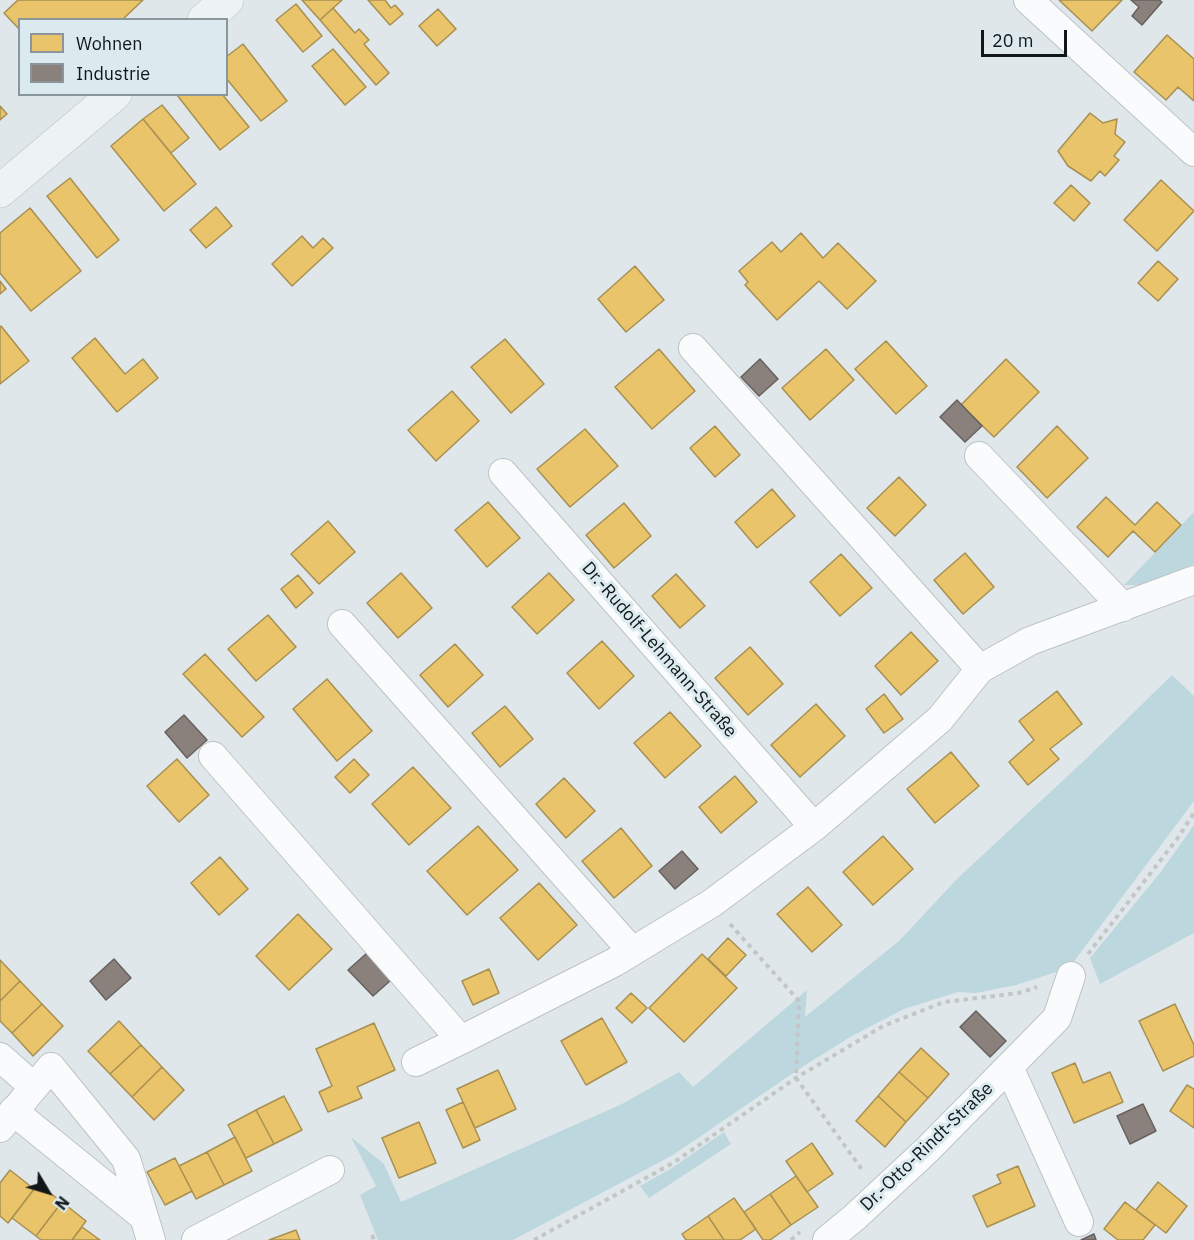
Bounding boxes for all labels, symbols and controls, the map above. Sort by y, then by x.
legend [18,18,228,96]
scale bar [984,18,1070,56]
text: 20 m [992,29,1034,52]
text: Wohnen [76,32,142,55]
text: Industrie [76,62,150,85]
street label: Dr.-Rudolf-Lehmann-Straße [577,558,741,742]
street label: Dr.-Otto-Rindt-Straße [856,1078,998,1216]
north arrow [18,1162,78,1222]
text: N [51,1192,74,1214]

